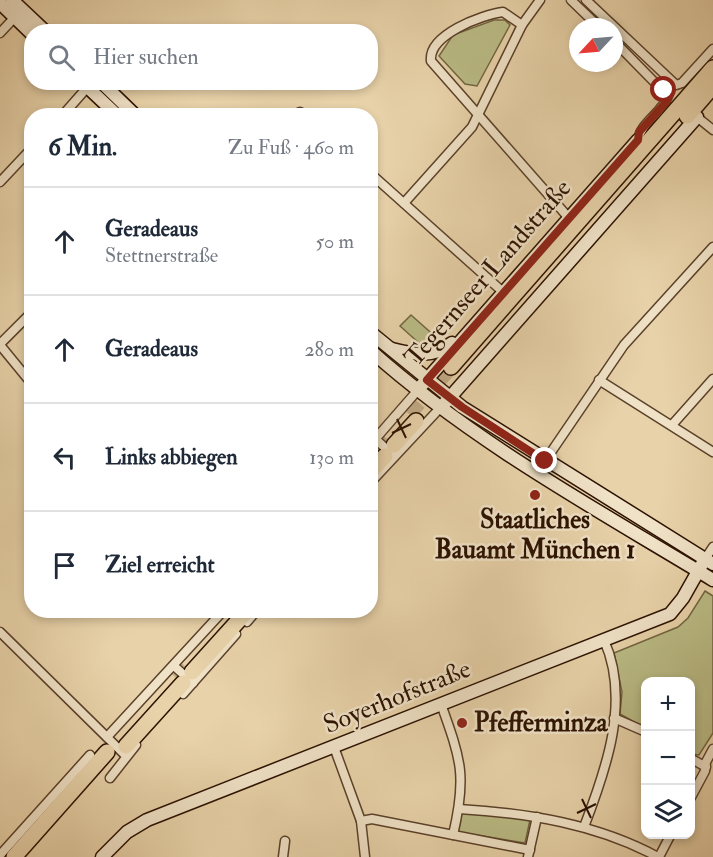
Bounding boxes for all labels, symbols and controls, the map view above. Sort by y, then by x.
north arrow [569,18,623,72]
search box [24,24,378,90]
icon: search [45,41,78,74]
text: Hier suchen [93,43,199,71]
route start [650,76,676,102]
text: 6 Min. [48,131,117,163]
text: Zu Fuß · 460 m [228,135,354,160]
street label: Tegernseer Landstraße [398,173,578,373]
text: Geradeaus [105,215,198,243]
icon: ahead [48,225,81,258]
text: 50 m [315,229,354,254]
text: Stettnerstraße [105,243,218,268]
icon: ahead [48,333,81,366]
text: Geradeaus [105,335,198,363]
text: 280 m [304,337,354,362]
icon: left [48,441,81,474]
text: Links abbiegen [105,443,238,471]
text: 130 m [309,445,354,470]
route end [531,447,557,473]
marker: Staatliches Bauamt München 1 [528,488,542,502]
place label: Staatliches Bauamt München 1 [435,504,635,566]
icon: arrive [48,549,81,582]
text: Ziel erreicht [105,551,215,579]
street label: Soyerhofstraße [319,653,475,741]
map controls [641,677,695,839]
button: + [641,677,695,731]
place label: Pfefferminza [474,707,609,739]
marker: Pfefferminza [455,716,469,730]
button: − [641,731,695,785]
button: layers [641,785,695,839]

